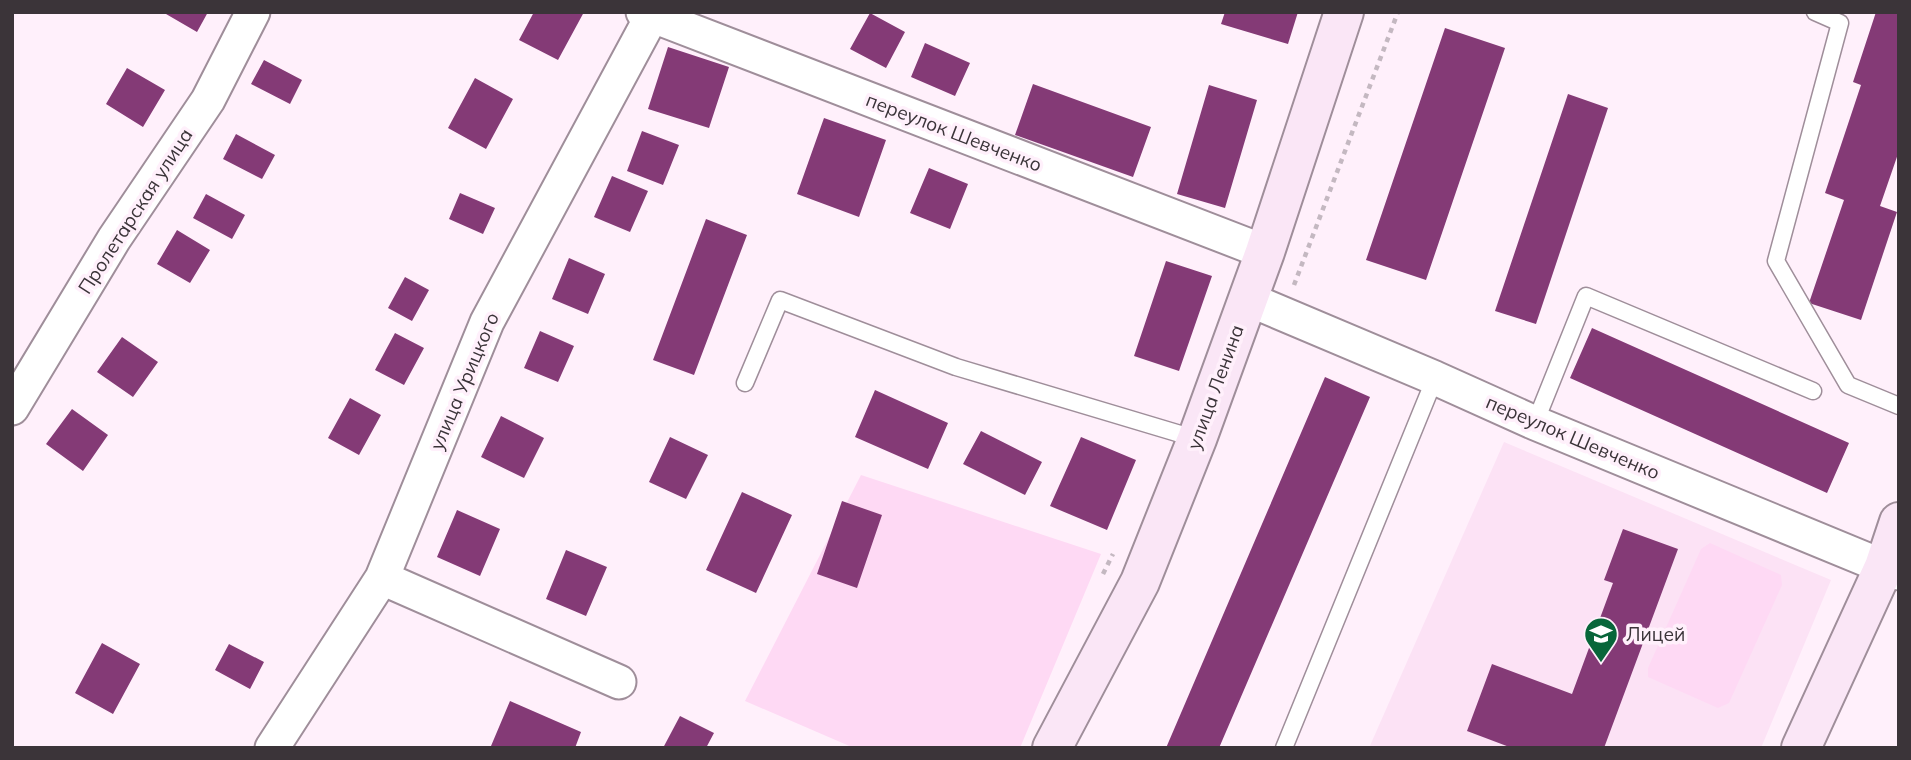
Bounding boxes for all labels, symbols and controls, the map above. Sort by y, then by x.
street label: переулок Шевченко [863,87,1045,177]
street label: Пролетарская улица [72,124,198,298]
street label: улица Урицкого [424,309,504,453]
street label: улица Ленина [1181,321,1249,453]
street label: переулок Шевченко [1482,390,1664,484]
school or university icon: Лицей [1582,615,1620,664]
place label: Лицей [1626,622,1685,646]

